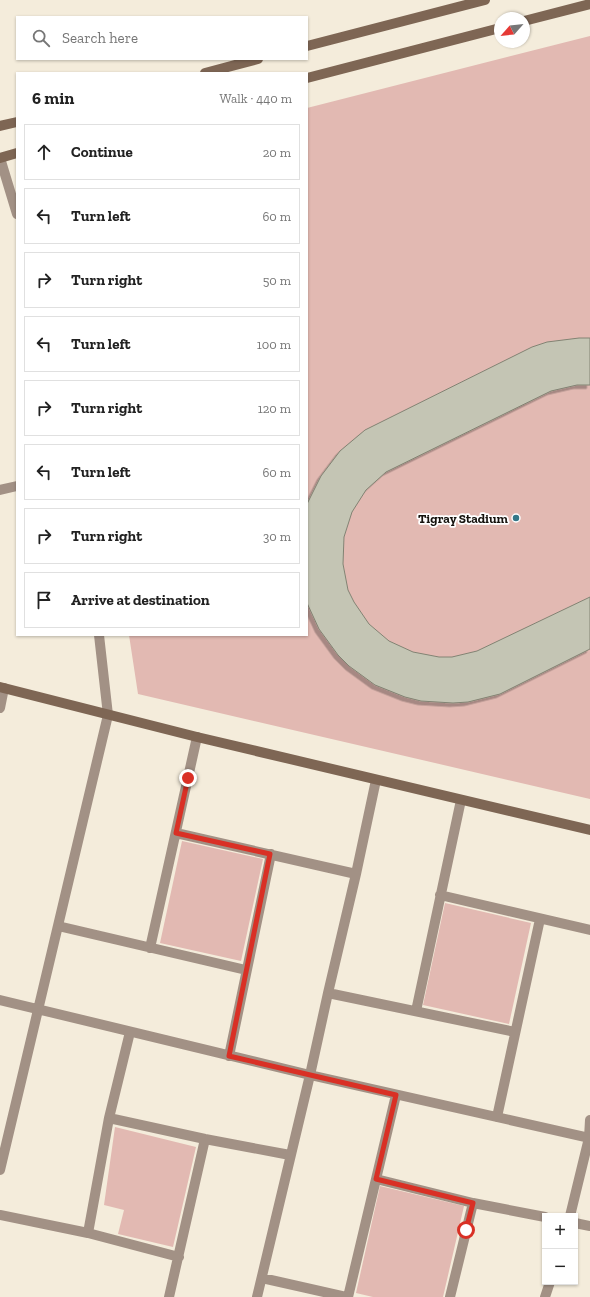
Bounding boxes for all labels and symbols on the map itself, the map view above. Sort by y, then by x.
north arrow [494,12,530,48]
place label: Tigray Stadium [418,511,509,526]
marker: Tigray Stadium [511,513,521,523]
route end [179,769,197,787]
route start [457,1221,475,1239]

